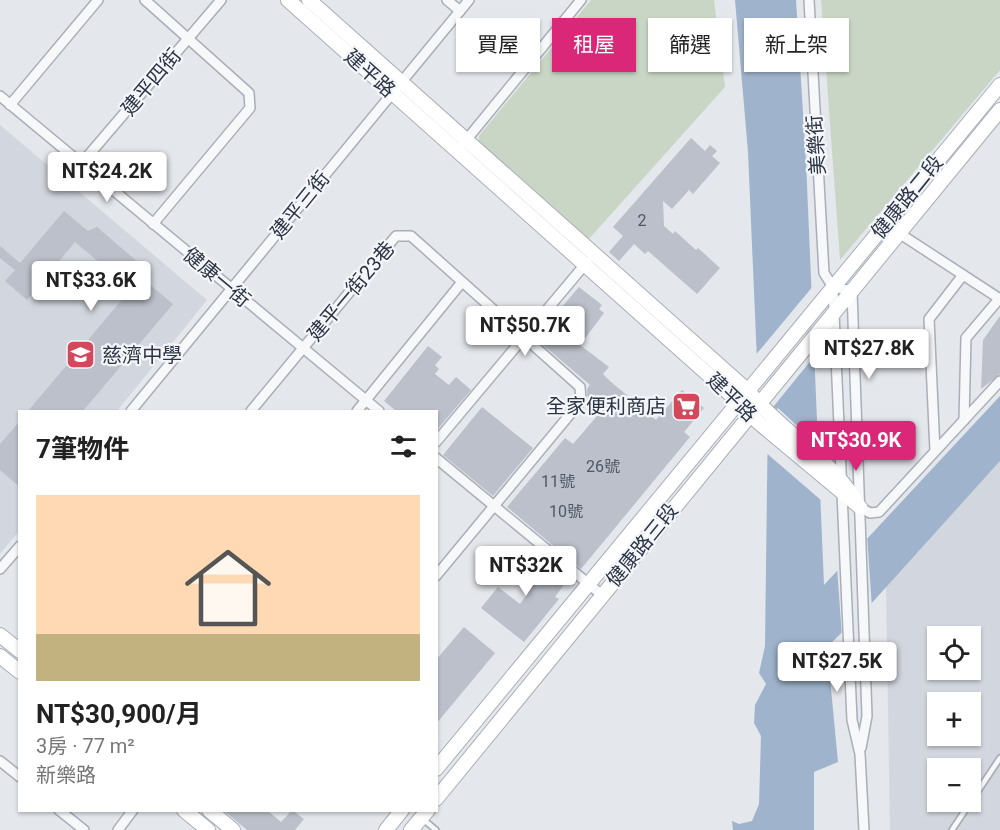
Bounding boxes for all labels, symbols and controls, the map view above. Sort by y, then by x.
chip: 買屋 [456,18,540,72]
chip: 租屋 [552,18,636,72]
chip: 篩選 [648,18,732,72]
chip: 新上架 [744,18,849,72]
street label: 建平四街 [116,44,186,120]
street label: 建平路 [340,44,400,102]
street label: 美樂街 [802,114,830,176]
street label: 健康路二段 [866,151,948,243]
pin: NT$24.2K [45,152,169,203]
text: NT$24.2K [62,159,152,183]
street label: 建平三街 [266,166,334,244]
house number: 2 [638,211,647,230]
street label: 建平一街23巷 [302,236,400,346]
street label: 健康一街 [179,242,255,312]
pin: NT$33.6K [29,261,153,312]
text: NT$33.6K [46,268,136,292]
pin: NT$50.7K [463,306,587,357]
text: NT$50.7K [480,313,570,337]
pin: NT$27.8K [807,329,931,380]
text: NT$27.8K [824,336,914,360]
school or university icon: 慈濟中學 [65,339,97,371]
place label: 慈濟中學 [102,343,182,367]
street label: 建平路 [702,368,762,426]
supermarket icon: 全家便利商店 [671,390,703,422]
place label: 全家便利商店 [546,394,666,418]
pin: NT$30.9K [794,421,918,472]
text: NT$30.9K [811,428,901,452]
icon: filters [387,430,420,463]
text: 7筆物件 [36,434,129,464]
house number: 26號 [586,457,620,476]
house number: 11號 [541,472,575,491]
street label: 健康路三段 [601,499,683,591]
house number: 10號 [549,502,583,521]
icon: home [174,534,282,642]
pin: NT$32K [477,546,575,597]
text: NT$32K [489,553,563,577]
map controls [927,626,981,812]
button: locate [927,626,981,680]
pin: NT$27.5K [775,642,899,693]
text: NT$27.5K [792,649,882,673]
button: + [927,692,981,746]
text: NT$30,900/月 [36,699,202,729]
text: 3房 · 77 m² [36,734,135,758]
button: − [927,758,981,812]
text: 新樂路 [36,763,96,787]

